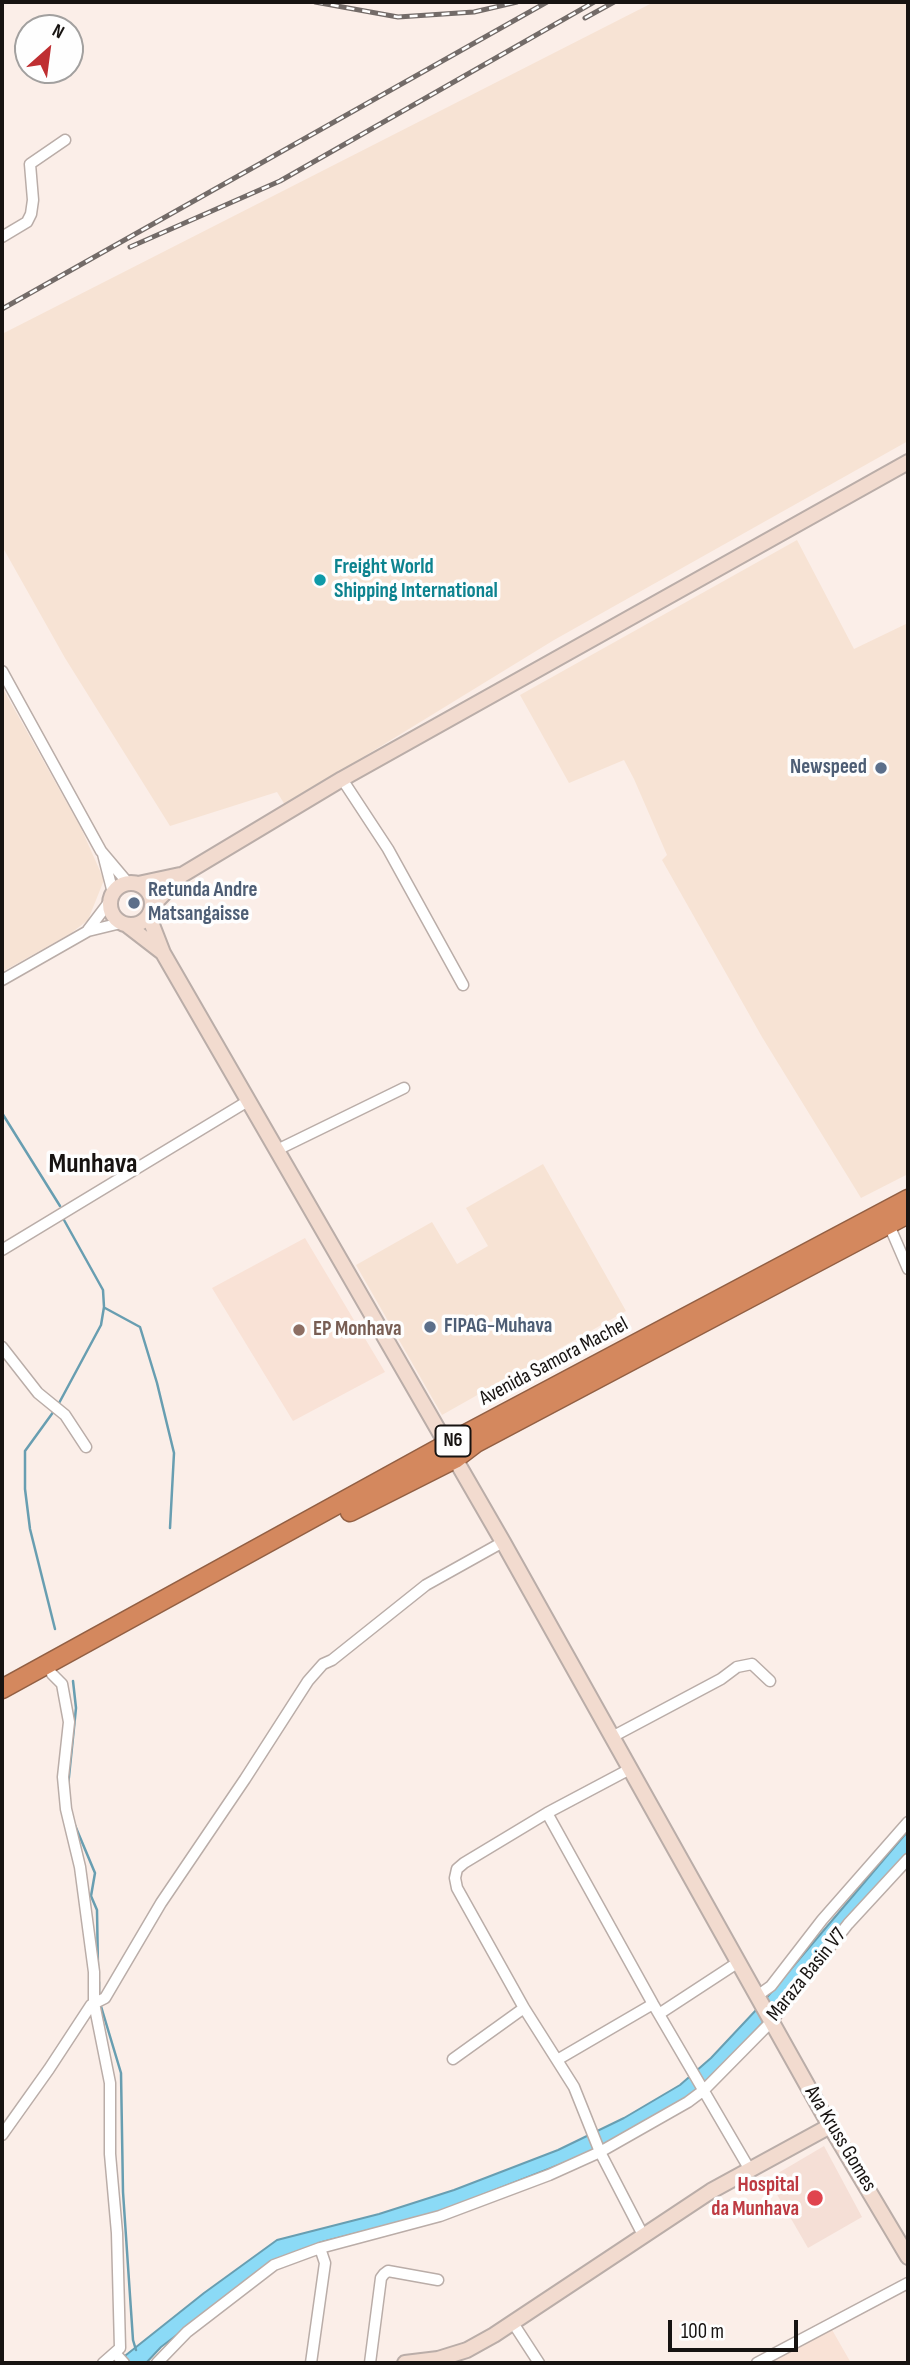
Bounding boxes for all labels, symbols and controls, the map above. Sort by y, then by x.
north arrow [14,14,84,84]
text: N [48,19,68,44]
place label: Freight World Shipping International [334,555,498,605]
marker: Freight World Shipping International [312,572,328,588]
place label: Newspeed [790,755,867,781]
marker: Newspeed [873,760,889,776]
place label: Retunda Andre Matsangaisse [148,878,257,928]
marker: Retunda Andre Matsangaisse [126,895,142,911]
district label: Munhava [49,1148,137,1182]
street label: Avenida Samora Machel [475,1312,633,1412]
place label: FIPAG-Muhava [444,1314,552,1340]
place label: EP Monhava [313,1317,402,1343]
marker: FIPAG-Muhava [422,1319,438,1335]
marker: EP Monhava [291,1322,307,1338]
road number: N6 [435,1426,470,1456]
street label: Maraza Basin V7 [762,1923,852,2027]
street label: Ava Kruss Gomes [799,2081,881,2197]
place label: Hospital da Munhava [711,2173,799,2223]
marker: Hospital da Munhava [805,2188,825,2208]
scale bar [672,2306,802,2350]
text: 100 m [681,2319,724,2344]

